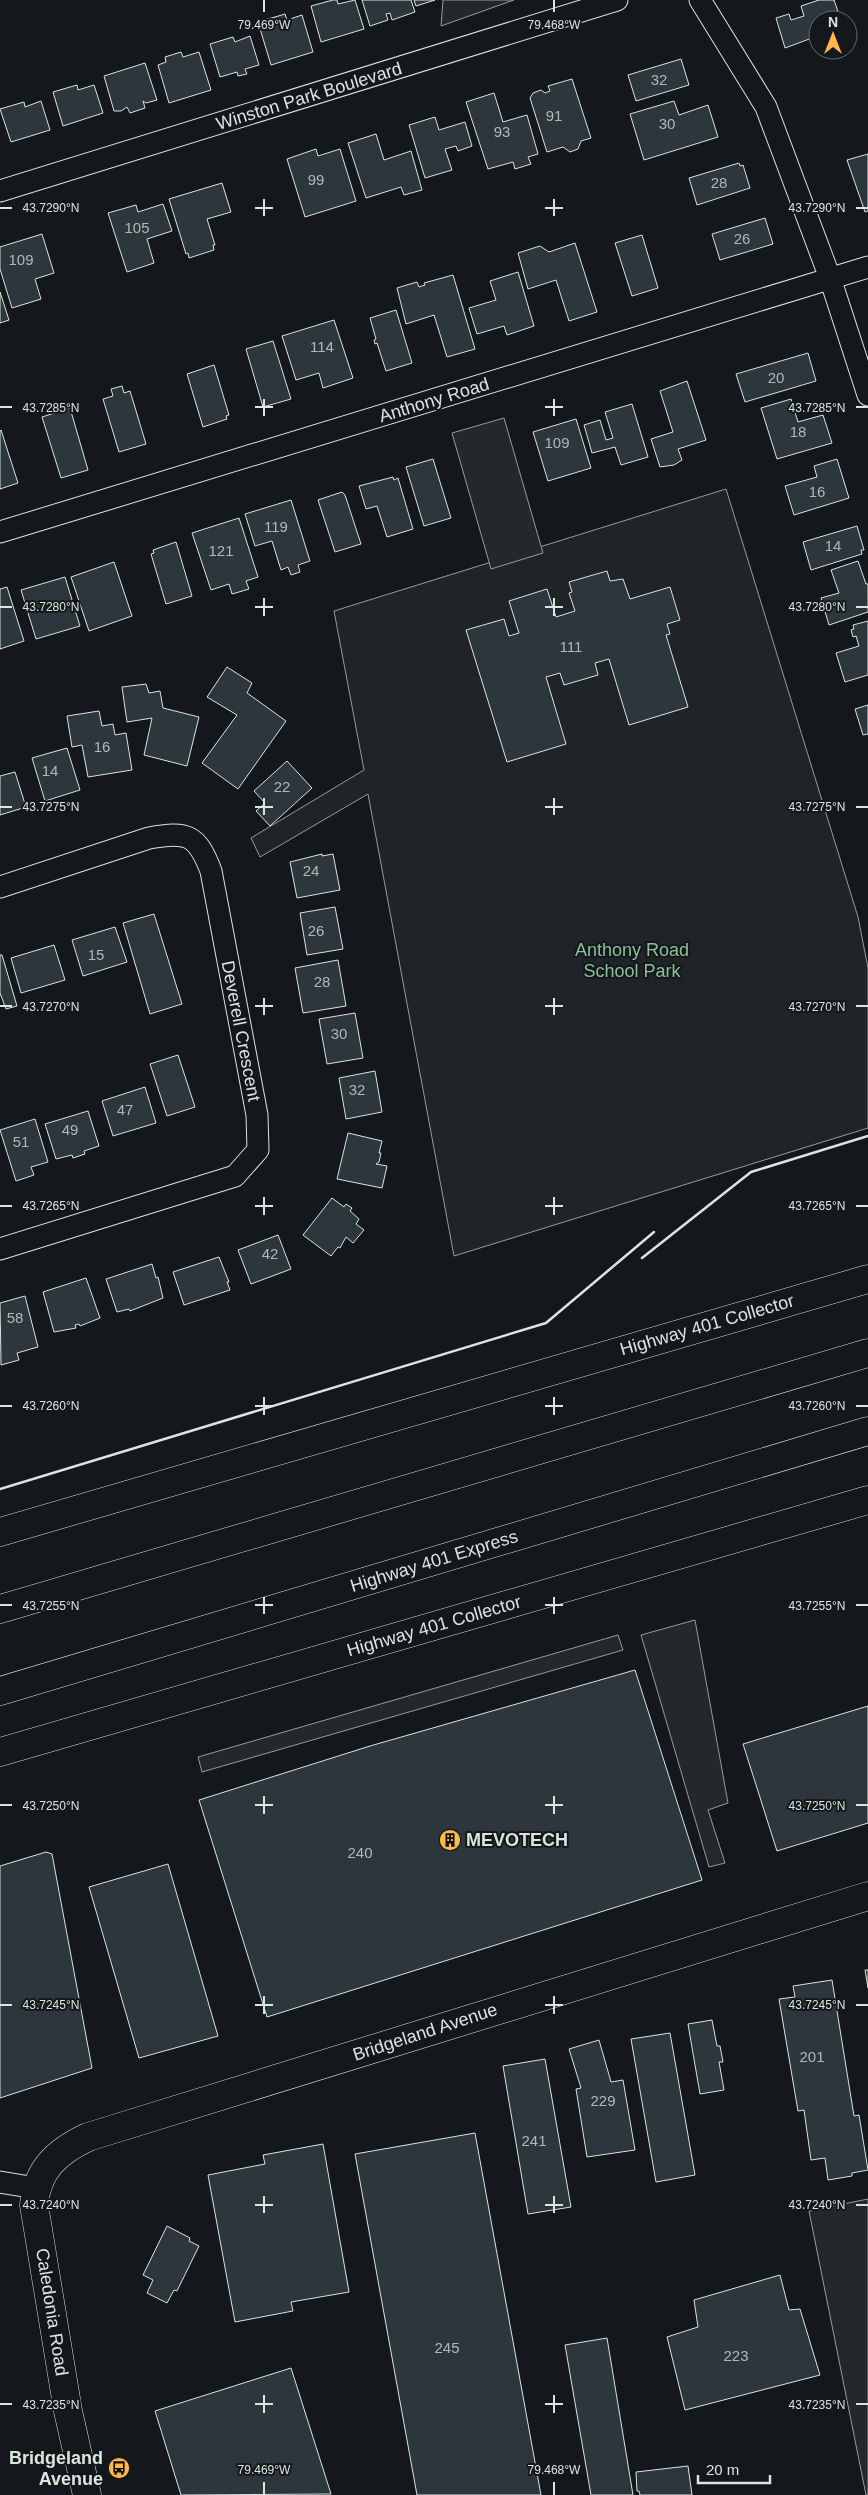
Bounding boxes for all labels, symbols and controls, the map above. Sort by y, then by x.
north arrow [808,10,858,60]
text: N [828,14,838,30]
text: 79.469°W [238,18,291,32]
text: 79.468°W [528,18,581,32]
street label: Winston Park Boulevard [214,58,404,134]
house number: 32 [651,71,667,88]
house number: 91 [546,107,562,124]
house number: 30 [659,115,675,132]
house number: 93 [494,123,510,140]
house number: 99 [308,171,324,188]
house number: 28 [711,174,727,191]
text: 43.7290°N [23,201,79,215]
text: 43.7290°N [789,201,845,215]
house number: 105 [124,219,150,236]
house number: 26 [734,230,750,247]
house number: 109 [8,251,34,268]
house number: 114 [310,338,334,355]
house number: 20 [768,369,784,386]
street label: Anthony Road [377,374,491,426]
text: 43.7285°N [23,401,79,415]
text: 43.7285°N [789,401,845,415]
house number: 18 [790,423,806,440]
house number: 109 [544,434,570,451]
house number: 16 [809,483,825,500]
house number: 119 [264,518,288,535]
house number: 14 [825,537,841,554]
house number: 121 [208,542,234,559]
text: 43.7280°N [23,600,79,614]
text: 43.7280°N [789,600,845,614]
house number: 111 [560,638,582,655]
house number: 16 [94,738,110,755]
house number: 14 [42,762,58,779]
house number: 22 [274,778,290,795]
text: 43.7275°N [23,800,79,814]
text: 43.7275°N [789,800,845,814]
house number: 24 [303,862,319,879]
house number: 26 [308,922,324,939]
park label: Anthony Road School Park [575,940,689,981]
house number: 15 [88,946,104,963]
street label: Deverell Crescent [218,959,264,1103]
house number: 28 [314,973,330,990]
text: 43.7270°N [23,1000,79,1014]
text: 43.7270°N [789,1000,845,1014]
house number: 30 [331,1025,347,1042]
house number: 32 [349,1081,365,1098]
house number: 47 [117,1101,133,1118]
house number: 49 [62,1121,78,1138]
house number: 51 [13,1133,29,1150]
text: 43.7265°N [23,1199,79,1213]
text: 43.7265°N [789,1199,845,1213]
house number: 42 [262,1245,278,1262]
street label: Highway 401 Collector [618,1291,796,1359]
house number: 58 [7,1309,23,1326]
text: 43.7260°N [23,1399,79,1413]
text: 43.7260°N [789,1399,845,1413]
street label: Highway 401 Express [348,1526,520,1596]
street label: Highway 401 Collector [345,1592,523,1660]
text: 43.7255°N [23,1599,79,1613]
text: 43.7255°N [789,1599,845,1613]
text: 43.7250°N [23,1799,79,1813]
text: 43.7250°N [789,1799,845,1813]
building icon: MEVOTECH [438,1828,462,1852]
place label: MEVOTECH [466,1830,568,1850]
house number: 240 [347,1844,373,1861]
text: 43.7245°N [23,1998,79,2012]
text: 43.7245°N [789,1998,845,2012]
street label: Bridgeland Avenue [350,1999,500,2065]
house number: 201 [799,2048,825,2065]
house number: 229 [590,2092,616,2109]
house number: 241 [521,2132,547,2149]
text: 43.7240°N [23,2198,79,2212]
text: 43.7240°N [789,2198,845,2212]
street label: Caledonia Road [32,2247,72,2377]
house number: 245 [434,2339,460,2356]
house number: 223 [723,2347,749,2364]
text: 43.7235°N [23,2398,79,2412]
text: 43.7235°N [789,2398,845,2412]
place label: Bridgeland Avenue [9,2448,103,2489]
scale bar [698,2452,770,2484]
bus stop icon: Bridgeland Avenue [107,2456,131,2480]
text: 20 m [706,2461,739,2478]
text: 79.469°W [238,2463,291,2477]
text: 79.468°W [528,2463,581,2477]

